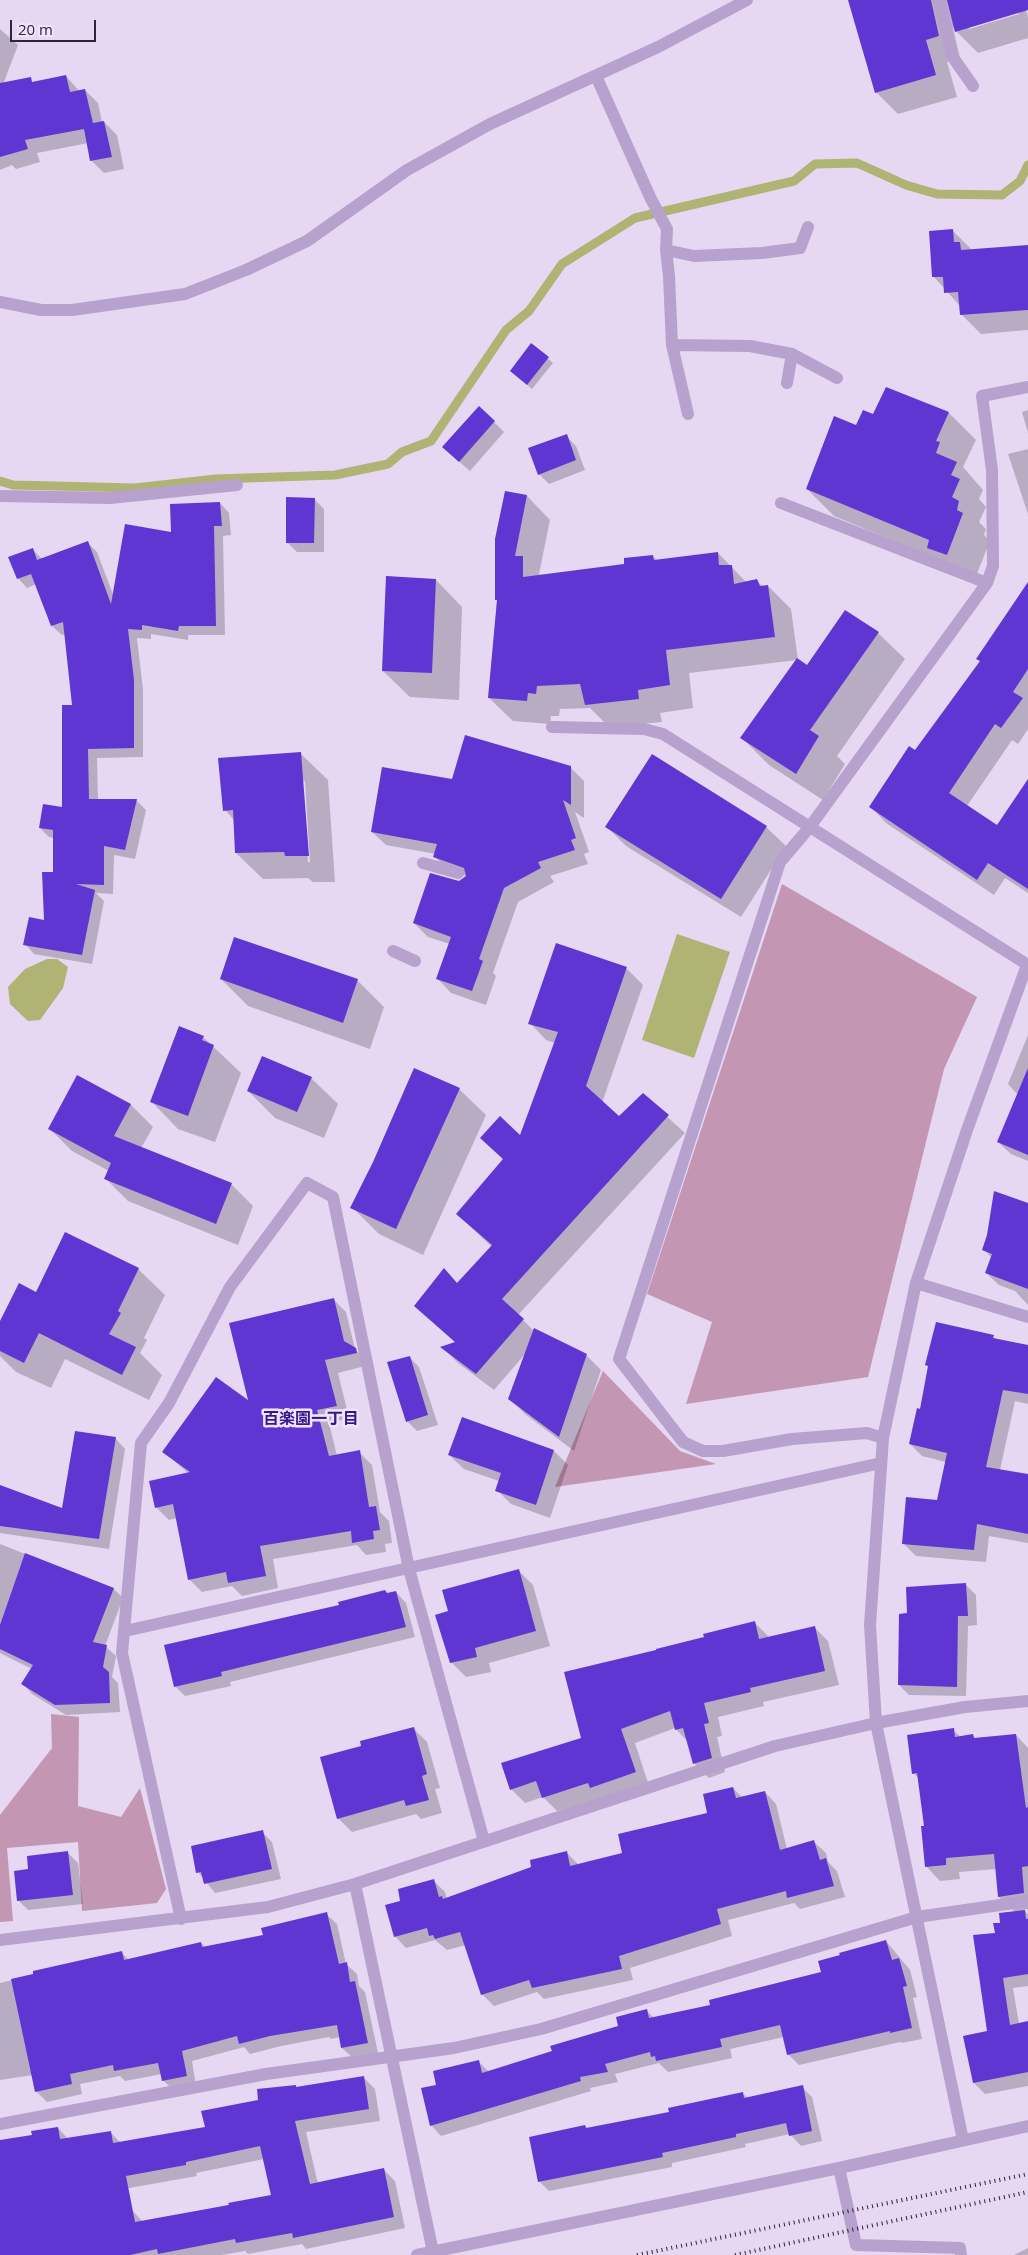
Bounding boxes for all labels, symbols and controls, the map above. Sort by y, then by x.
scale bar [12,10,99,42]
text: 20 m [18,19,53,39]
district label: 百楽園一丁目 [263,1409,359,1429]

